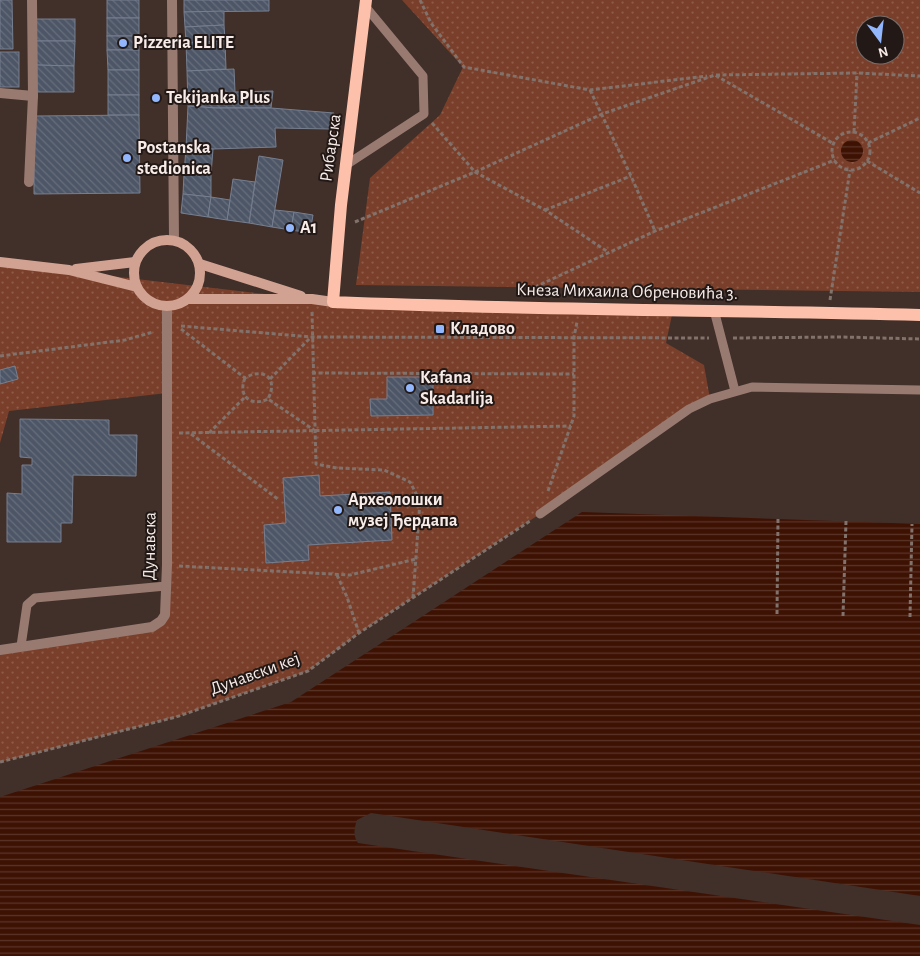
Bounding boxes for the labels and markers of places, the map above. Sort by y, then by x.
place label: Pizzeria ELITE [133,34,234,52]
marker: Pizzeria ELITE [117,37,129,49]
place label: Tekijanka Plus [166,89,270,107]
marker: Tekijanka Plus [150,92,162,104]
place label: Postanska stedionica [137,139,211,178]
marker: Postanska stedionica [121,152,133,164]
place label: A1 [300,219,317,237]
marker: A1 [284,222,296,234]
place label: Кладово [450,320,515,338]
marker: Кладово [434,323,446,335]
place label: Kafana Skadarlija [420,369,494,408]
marker: Kafana Skadarlija [404,382,416,394]
place label: Археолошки музеј Ђердапа [348,491,458,530]
marker: Археолошки музеј Ђердапа [332,504,344,516]

